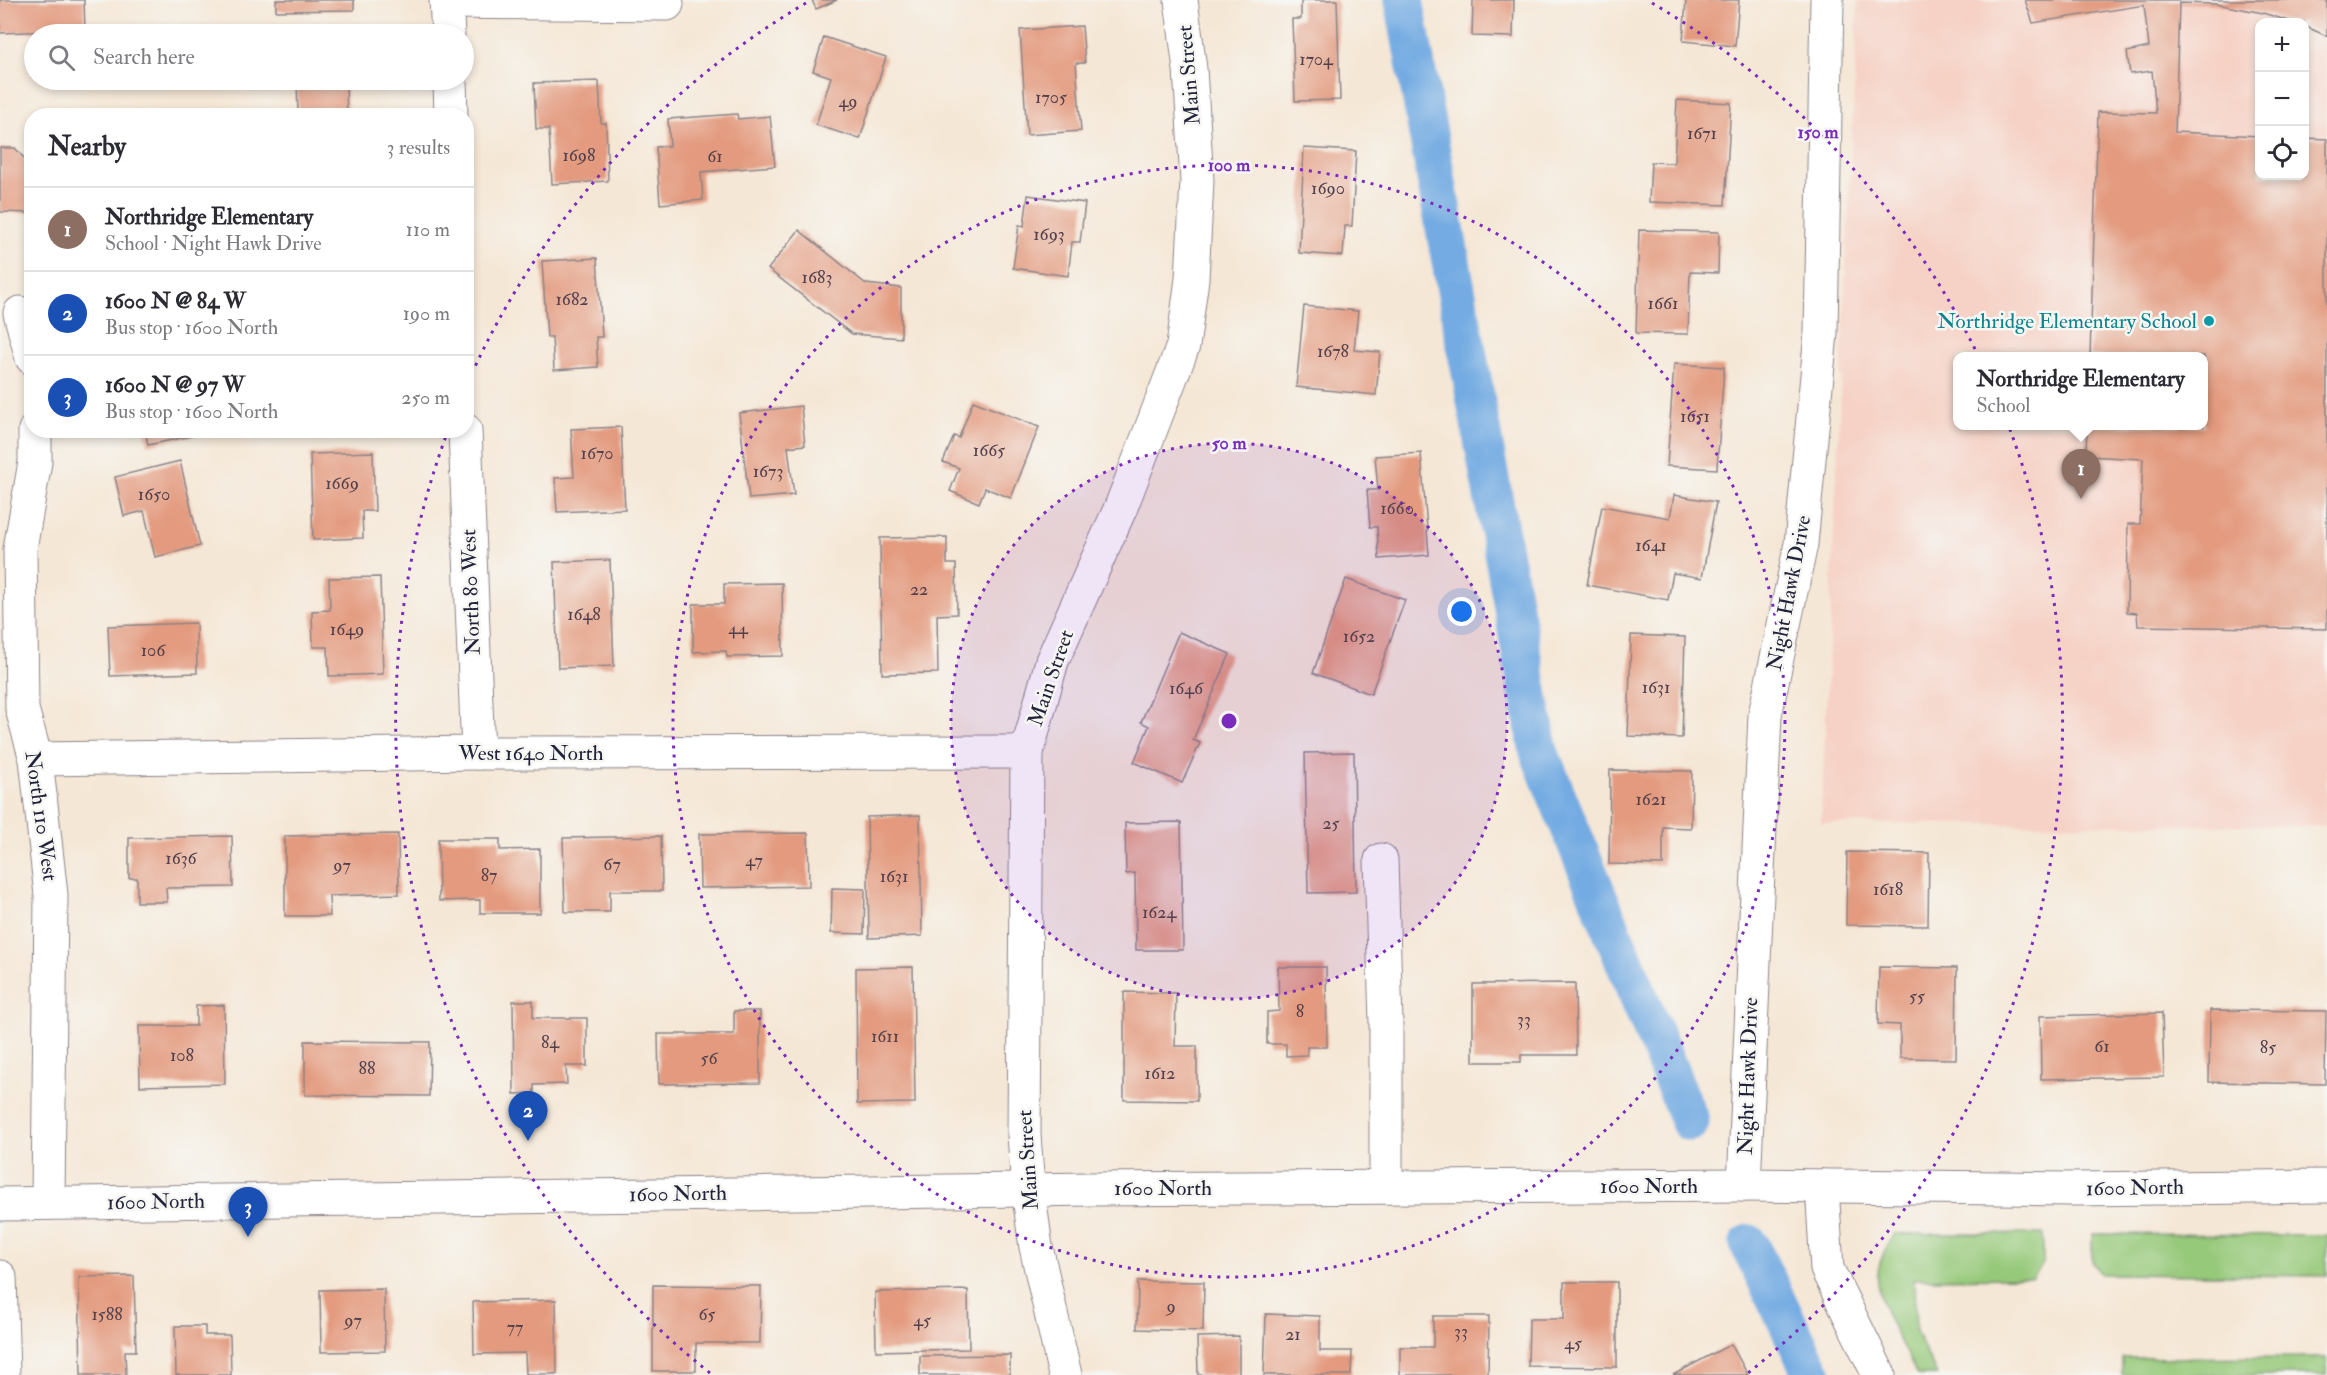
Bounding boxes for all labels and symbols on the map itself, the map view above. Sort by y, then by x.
street label: Main Street [1171,24,1207,126]
house number: 1704 [1299,48,1334,71]
house number: 1705 [1035,86,1067,109]
house number: 49 [839,90,857,113]
text: 150 m [1797,121,1840,144]
house number: 1671 [1687,122,1717,145]
house number: 1698 [562,144,596,167]
house number: 61 [707,145,723,168]
text: 100 m [1208,154,1251,177]
house number: 1690 [1311,177,1345,200]
house number: 1693 [1033,223,1065,246]
house number: 1683 [802,266,832,289]
house number: 1682 [556,288,589,311]
house number: 1661 [1648,292,1678,315]
place label: Northridge Elementary School [1937,308,2198,335]
marker: Northridge Elementary School [2202,314,2216,328]
house number: 1678 [1317,340,1349,363]
house number: 1651 [1680,405,1710,428]
text: 50 m [1212,432,1247,455]
house number: 1665 [973,439,1005,462]
house number: 1670 [581,442,613,465]
pin: 1 [2062,450,2100,499]
house number: 1673 [753,460,783,483]
house number: 1669 [325,472,359,495]
house number: 1650 [138,483,170,506]
house number: 1660 [1380,497,1414,520]
street label: Night Hawk Drive [1761,513,1817,673]
street label: North 80 West [455,528,487,655]
house number: 1641 [1635,534,1667,557]
house number: 22 [910,578,928,601]
your location [1447,597,1476,626]
house number: 1648 [567,603,601,626]
house number: 44 [728,617,749,640]
house number: 1649 [330,618,364,641]
house number: 1652 [1343,625,1375,648]
street label: Main Street [1022,626,1080,730]
house number: 106 [141,639,166,662]
house number: 1631 [1642,676,1670,699]
house number: 1646 [1169,677,1204,700]
centre of rings [1219,711,1239,731]
street label: West 1640 North [457,740,604,767]
street label: North 110 West [19,749,63,883]
house number: 1621 [1636,788,1666,811]
house number: 25 [1323,812,1340,835]
house number: 1636 [165,847,198,870]
house number: 47 [745,849,763,872]
house number: 67 [603,853,621,876]
house number: 97 [331,854,351,877]
house number: 87 [481,864,497,887]
house number: 1631 [880,865,908,888]
house number: 1618 [1873,878,1903,901]
house number: 1624 [1142,901,1177,924]
house number: 55 [1909,985,1925,1008]
street label: Night Hawk Drive [1732,996,1764,1155]
house number: 8 [1296,1000,1304,1023]
house number: 33 [1517,1008,1531,1031]
house number: 1611 [871,1025,899,1048]
house number: 84 [541,1031,560,1054]
house number: 61 [2094,1035,2110,1058]
house number: 85 [2260,1036,2276,1059]
house number: 108 [170,1044,194,1067]
house number: 56 [701,1047,718,1070]
house number: 88 [359,1057,375,1080]
house number: 1612 [1145,1062,1175,1085]
pin: 2 [508,1092,548,1141]
street label: Main Street [1011,1109,1045,1211]
street label: 1600 North [1600,1173,1698,1200]
street label: 1600 North [2086,1174,2184,1202]
street label: 1600 North [1114,1175,1212,1202]
street label: 1600 North [629,1180,727,1208]
street label: 1600 North [107,1188,205,1216]
pin: 3 [228,1188,268,1237]
house number: 9 [1164,1295,1176,1318]
house number: 1588 [91,1303,123,1326]
house number: 65 [699,1303,716,1326]
house number: 97 [342,1309,362,1332]
house number: 45 [913,1309,931,1332]
house number: 77 [507,1316,523,1339]
house number: 33 [1454,1320,1468,1343]
house number: 21 [1285,1323,1301,1346]
house number: 45 [1564,1332,1582,1355]

